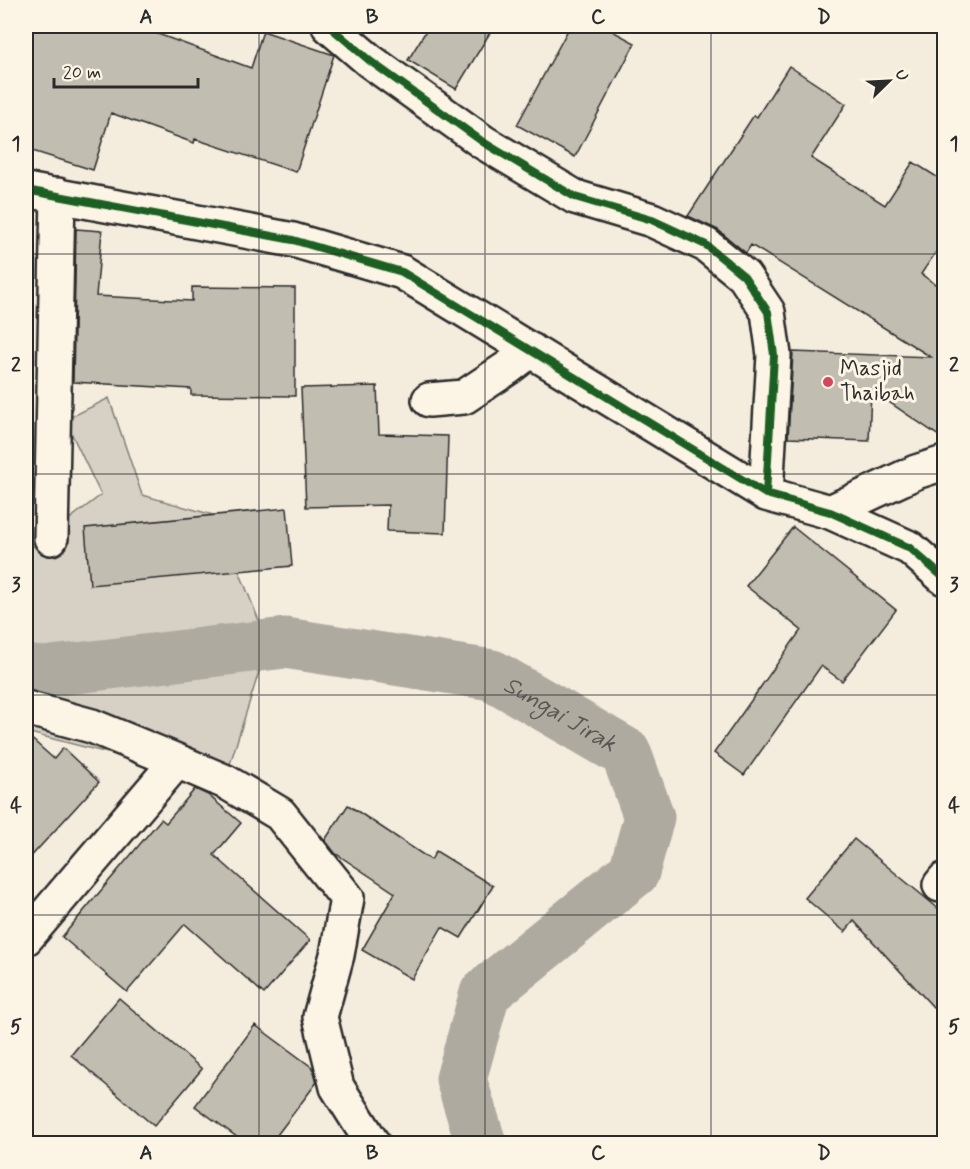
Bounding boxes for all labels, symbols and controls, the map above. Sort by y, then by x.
text: A [139,4,153,31]
text: B [366,4,379,31]
text: C [591,4,606,31]
text: D [817,4,831,31]
scale bar [54,51,198,89]
north arrow [859,51,919,111]
text: 20 m [63,61,101,85]
text: U [890,66,913,85]
text: 1 [12,131,20,158]
text: 1 [950,131,958,158]
text: 2 [11,352,21,379]
text: 2 [949,352,959,379]
place label: Masjid Thaibah [840,355,915,408]
marker: Masjid Thaibah [821,375,835,389]
text: 3 [11,572,21,599]
text: 3 [949,572,959,599]
water label: Sungai Jirak [498,670,622,760]
text: 4 [10,793,22,820]
text: 4 [948,793,960,820]
text: 5 [10,1014,22,1041]
text: 5 [948,1014,960,1041]
text: A [139,1140,153,1167]
text: B [366,1140,379,1167]
text: C [591,1140,606,1167]
text: D [817,1140,831,1167]

